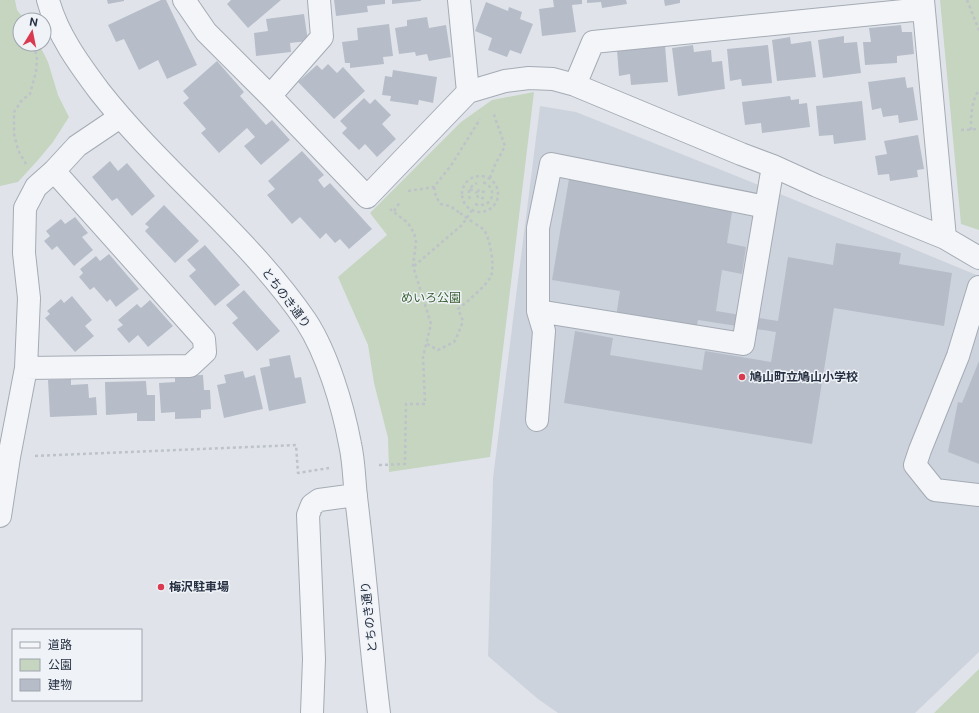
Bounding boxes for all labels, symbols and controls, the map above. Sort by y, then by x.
north arrow [12,12,52,52]
text: N [28,15,39,29]
street label: とちのき通り [259,265,313,331]
park label: めいろ公園 [401,291,461,305]
place label: 鳩山町立鳩山小学校 [749,370,858,384]
marker: 鳩山町立鳩山小学校 [737,372,747,382]
place label: 梅沢駐車場 [169,580,229,594]
street label: とちのき通り [358,581,380,653]
marker: 梅沢駐車場 [156,582,166,592]
legend [12,629,142,701]
text: 道路 [48,638,72,652]
text: 公園 [48,658,72,672]
text: 建物 [48,678,72,692]

